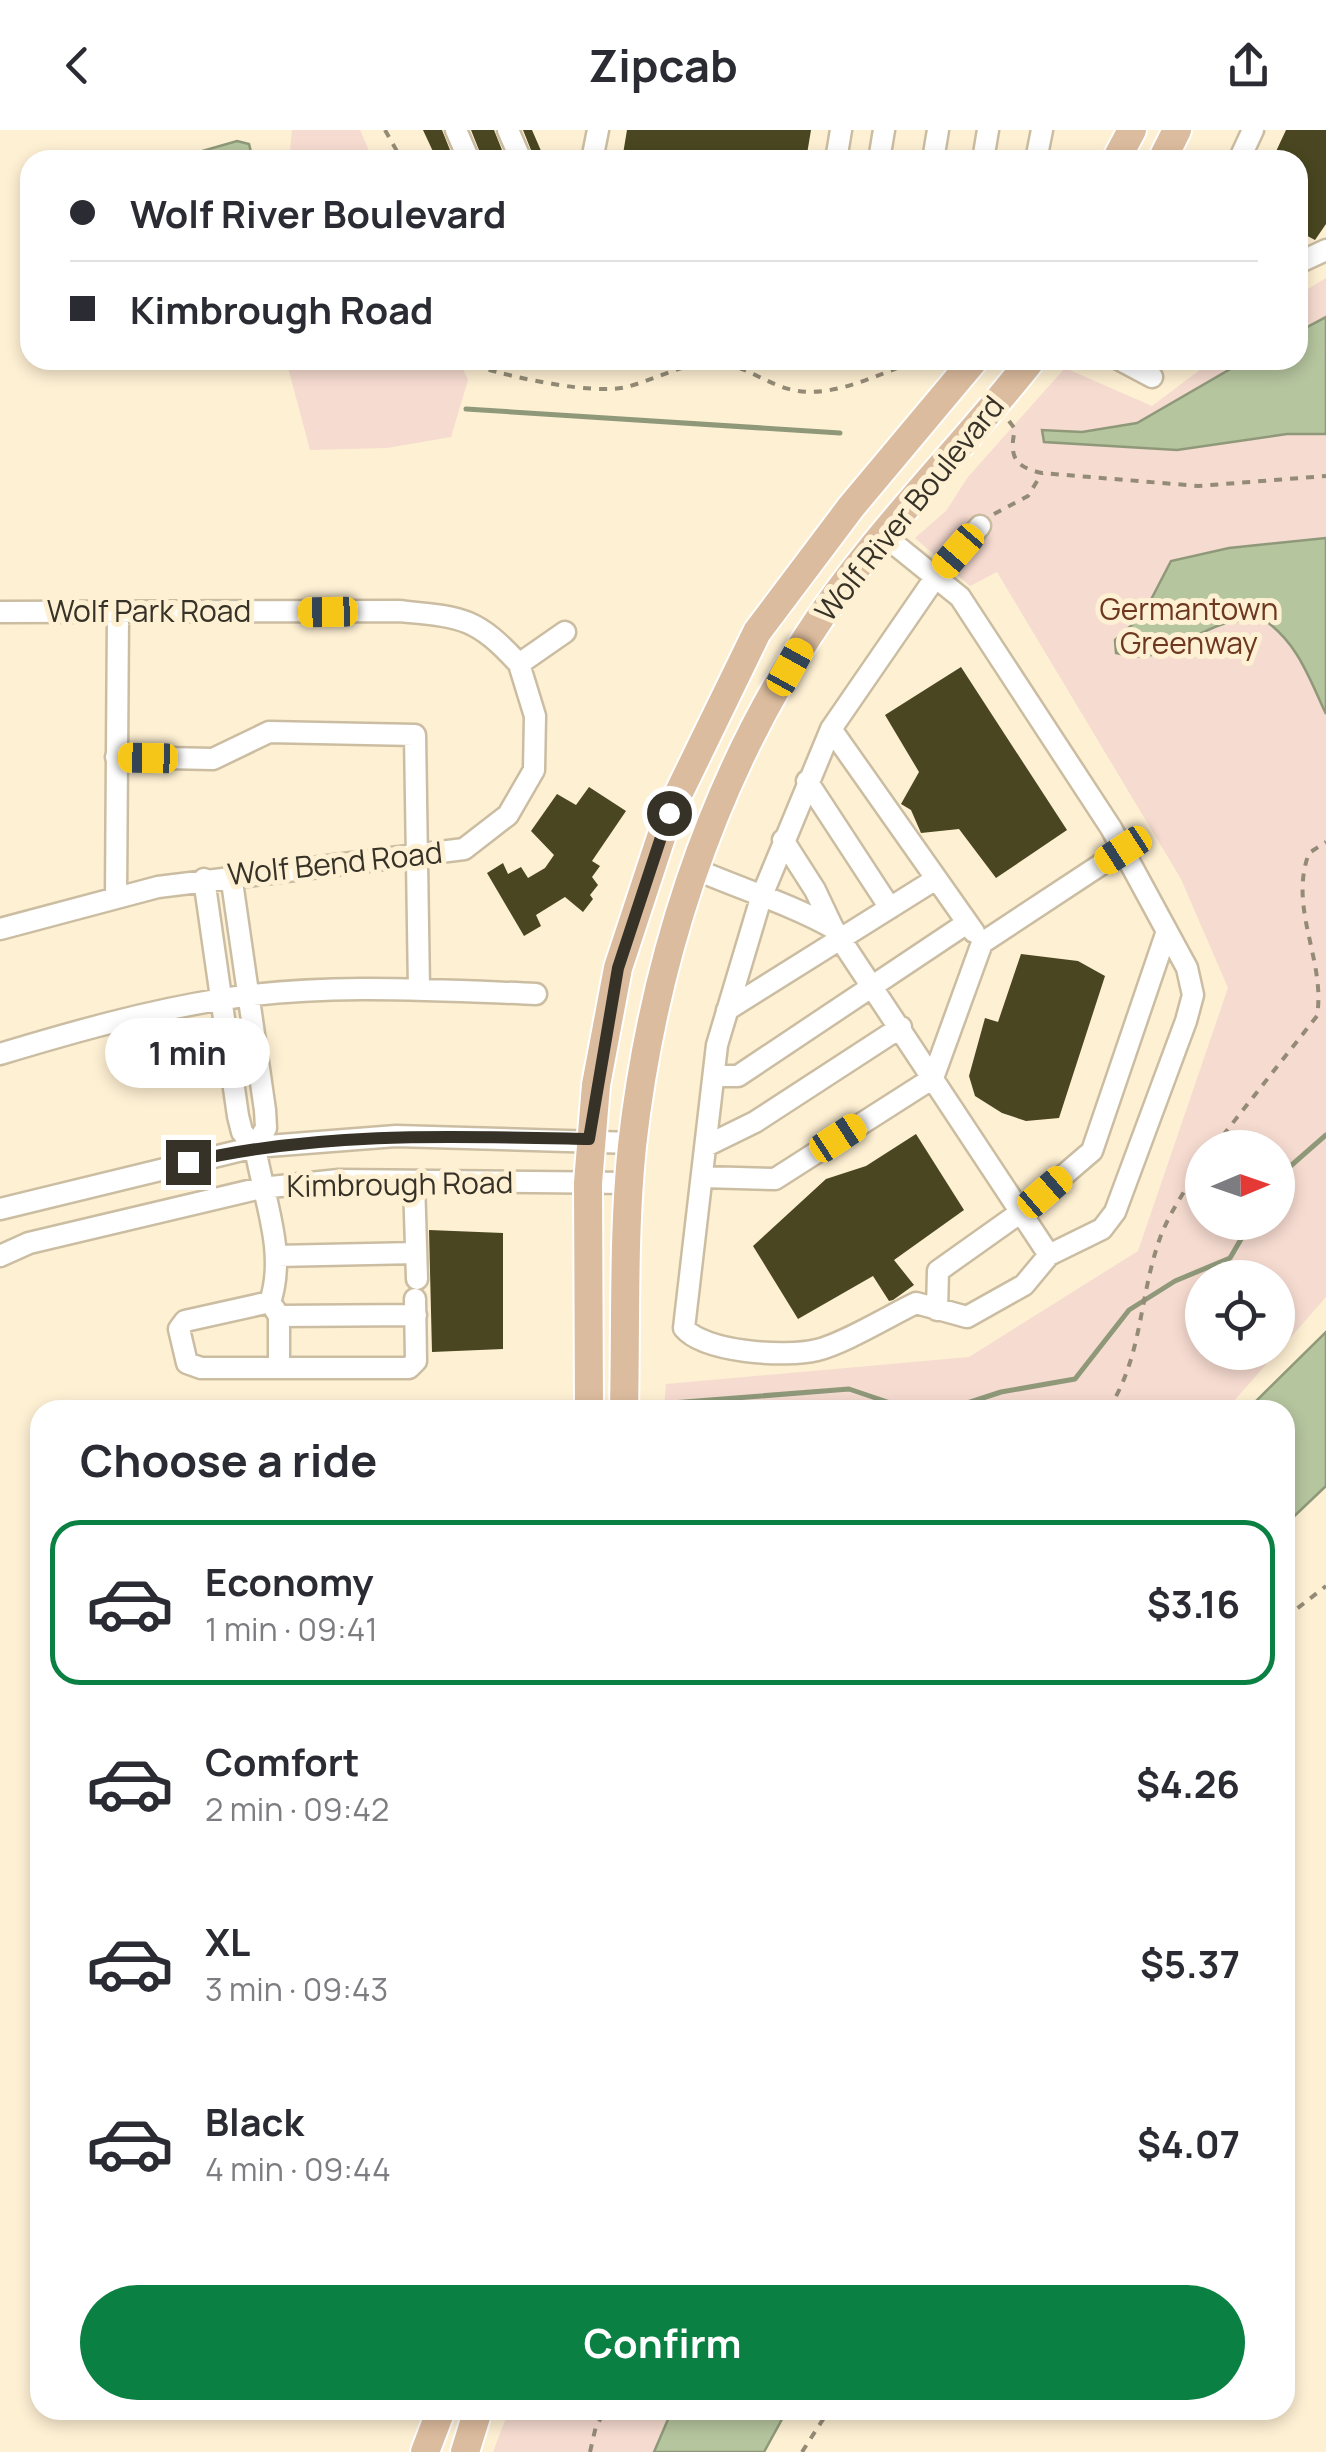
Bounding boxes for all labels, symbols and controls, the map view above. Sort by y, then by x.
text: Zipcab [588,34,738,96]
icon: back [50,38,105,93]
icon: share [1221,38,1276,93]
text: Wolf River Boulevard [130,187,507,239]
text: Kimbrough Road [130,283,434,335]
street label: Wolf River Boulevard [805,386,1013,630]
car [927,519,989,583]
park label: Germantown Greenway [1100,588,1278,663]
street label: Wolf Park Road [47,590,251,631]
car [298,596,358,628]
car [762,633,818,701]
car [118,742,178,774]
route start [647,791,692,836]
car [1090,821,1156,879]
street label: Wolf Bend Road [225,831,444,894]
callout: 1 min [106,1017,270,1087]
text: 1 min [148,1031,227,1075]
car [805,1109,871,1167]
north arrow [1185,1130,1295,1240]
map controls [1185,1130,1295,1370]
route end [166,1140,211,1185]
street label: Kimbrough Road [286,1161,514,1206]
car [1013,1161,1077,1223]
button: locate [1185,1260,1295,1370]
text: Choose a ride [80,1429,377,1491]
text: Economy [205,1555,374,1607]
icon: car [85,1558,175,1648]
text: $3.16 [1147,1577,1240,1629]
text: 1 min · 09:41 [205,1607,378,1651]
text: Comfort [205,1735,359,1787]
icon: car [85,1738,175,1828]
text: $4.26 [1136,1757,1240,1809]
text: 2 min · 09:42 [205,1787,389,1831]
text: XL [205,1915,250,1967]
icon: car [85,1918,175,2008]
text: $5.37 [1140,1937,1240,1989]
text: 3 min · 09:43 [205,1967,388,2011]
text: Black [205,2095,304,2147]
icon: car [85,2098,175,2188]
text: $4.07 [1137,2117,1240,2169]
text: 4 min · 09:44 [205,2147,391,2191]
button: Confirm [80,2285,1245,2400]

